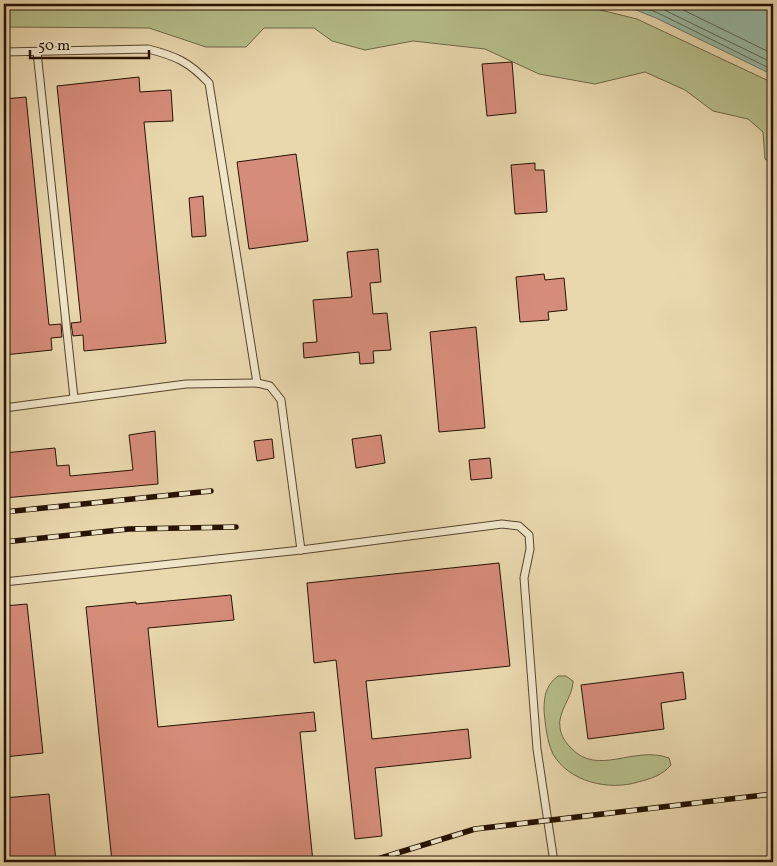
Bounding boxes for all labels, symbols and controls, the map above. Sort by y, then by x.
scale bar [30,28,149,60]
text: 50 m [38,36,70,57]

